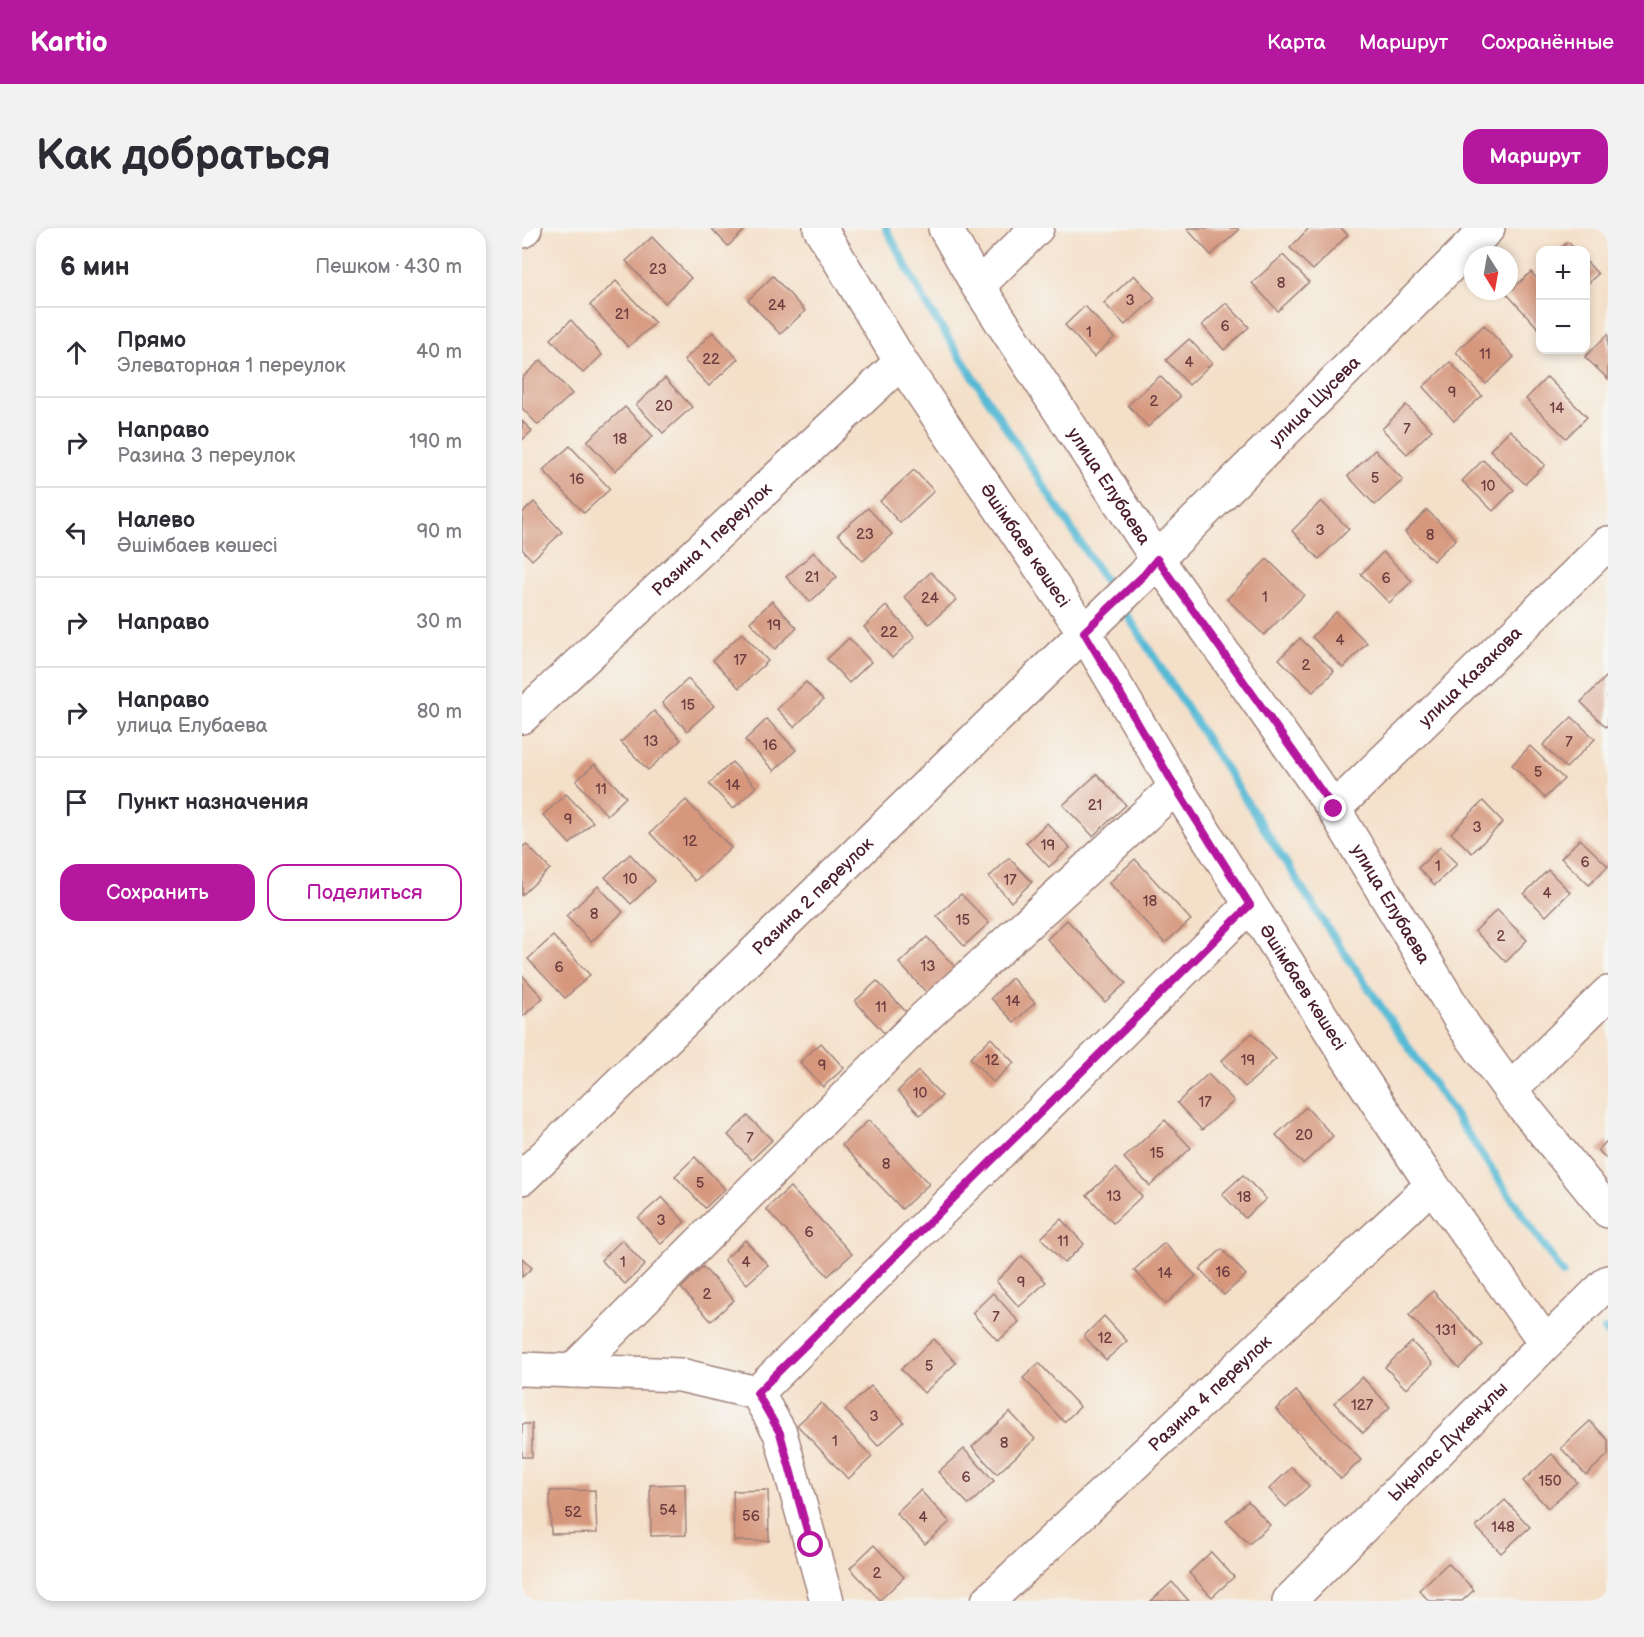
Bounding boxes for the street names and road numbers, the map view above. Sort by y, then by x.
street label: улица Щусева [1265,352,1365,451]
street label: улица Елубаева [1063,424,1155,549]
street label: Разина 1 переулок [648,478,777,601]
street label: Әшімбаев көшесі [975,480,1074,611]
street label: улица Казакова [1415,622,1527,732]
street label: Разина 2 переулок [748,833,878,960]
street label: улица Елубаева [1347,840,1434,968]
street label: Әшімбаев көшесі [1255,921,1350,1054]
street label: Разина 4 переулок [1144,1331,1276,1456]
street label: Ықылас Дүкенұлы [1384,1378,1512,1506]

